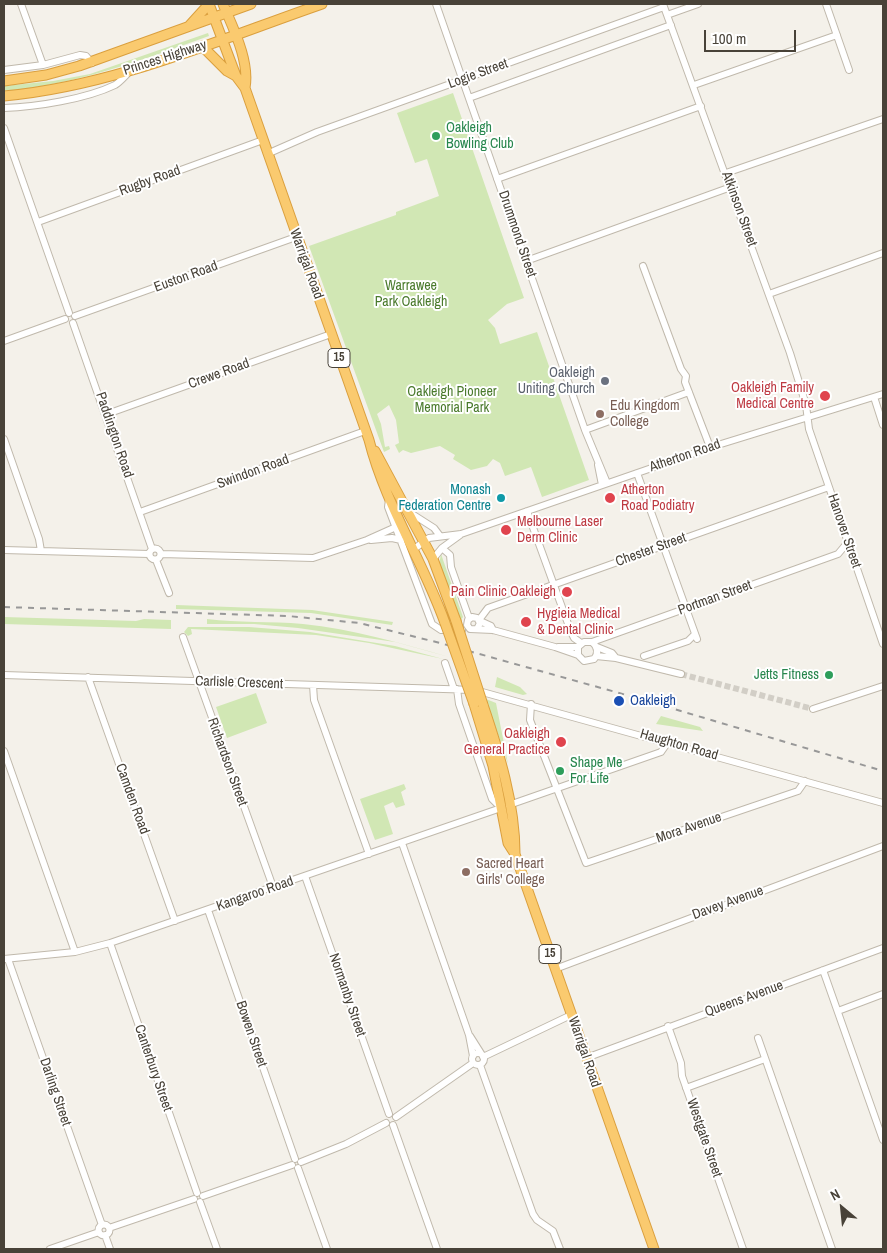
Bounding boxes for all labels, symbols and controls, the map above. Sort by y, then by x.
scale bar [707,20,800,52]
text: 100 m [712,28,746,49]
street label: Princes Highway [121,37,209,79]
street label: Logie Street [446,55,510,93]
place label: Oakleigh Bowling Club [446,120,514,152]
marker: Oakleigh Bowling Club [430,130,442,142]
street label: Rugby Road [117,162,183,200]
street label: Atkinson Street [718,169,760,249]
street label: Drummond Street [494,188,540,280]
street label: Warrigal Road [286,227,326,301]
street label: Euston Road [152,258,220,296]
park label: Warrawee Park Oakleigh [375,278,447,310]
road number: 15 [328,348,350,368]
street label: Crewe Road [186,355,252,393]
place label: Oakleigh Uniting Church [518,365,595,398]
marker: Oakleigh Uniting Church [599,375,611,387]
place label: Oakleigh Family Medical Centre [731,380,814,412]
park label: Oakleigh Pioneer Memorial Park [407,384,497,417]
marker: Oakleigh Family Medical Centre [818,389,832,403]
street label: Paddington Road [92,390,136,480]
place label: Edu Kingdom College [610,398,680,431]
marker: Edu Kingdom College [594,408,606,420]
street label: Atherton Road [647,436,723,476]
street label: Swindon Road [215,451,291,493]
place label: Monash Federation Centre [398,482,491,514]
place label: Atherton Road Podiatry [621,482,694,514]
marker: Atherton Road Podiatry [603,491,617,505]
marker: Monash Federation Centre [495,492,507,504]
street label: Hanover Street [823,492,865,570]
place label: Melbourne Laser Derm Clinic [517,514,603,546]
marker: Melbourne Laser Derm Clinic [499,523,513,537]
street label: Chester Street [613,529,689,571]
street label: Portman Street [676,577,754,619]
place label: Pain Clinic Oakleigh [451,584,556,600]
marker: Pain Clinic Oakleigh [560,585,574,599]
place label: Hygieia Medical & Dental Clinic [537,606,620,638]
marker: Hygieia Medical & Dental Clinic [519,615,533,629]
place label: Jetts Fitness [754,667,819,683]
marker: Jetts Fitness [823,669,835,681]
street label: Carlisle Crescent [195,673,283,693]
place label: Oakleigh [630,693,676,709]
marker: Oakleigh [612,694,626,708]
street label: Richardson Street [203,716,251,808]
place label: Oakleigh General Practice [464,726,550,759]
street label: Haughton Road [638,726,720,764]
marker: Oakleigh General Practice [554,735,568,749]
place label: Shape Me For Life [570,755,622,788]
street label: Camden Road [111,761,153,837]
marker: Shape Me For Life [554,765,566,777]
street label: Mora Avenue [654,809,724,847]
place label: Sacred Heart Girls' College [476,856,545,889]
marker: Sacred Heart Girls' College [460,866,472,878]
street label: Kangaroo Road [214,873,296,915]
street label: Davey Avenue [690,882,766,924]
road number: 15 [539,944,561,964]
street label: Normanby Street [325,951,369,1039]
street label: Queens Avenue [703,977,785,1021]
street label: Bowen Street [232,999,270,1069]
street label: Warrigal Road [564,1014,604,1090]
street label: Canterbury Street [130,1022,176,1114]
street label: Darling Street [36,1056,74,1128]
street label: Westgate Street [683,1096,725,1180]
north arrow [817,1183,867,1233]
text: N [827,1185,843,1205]

